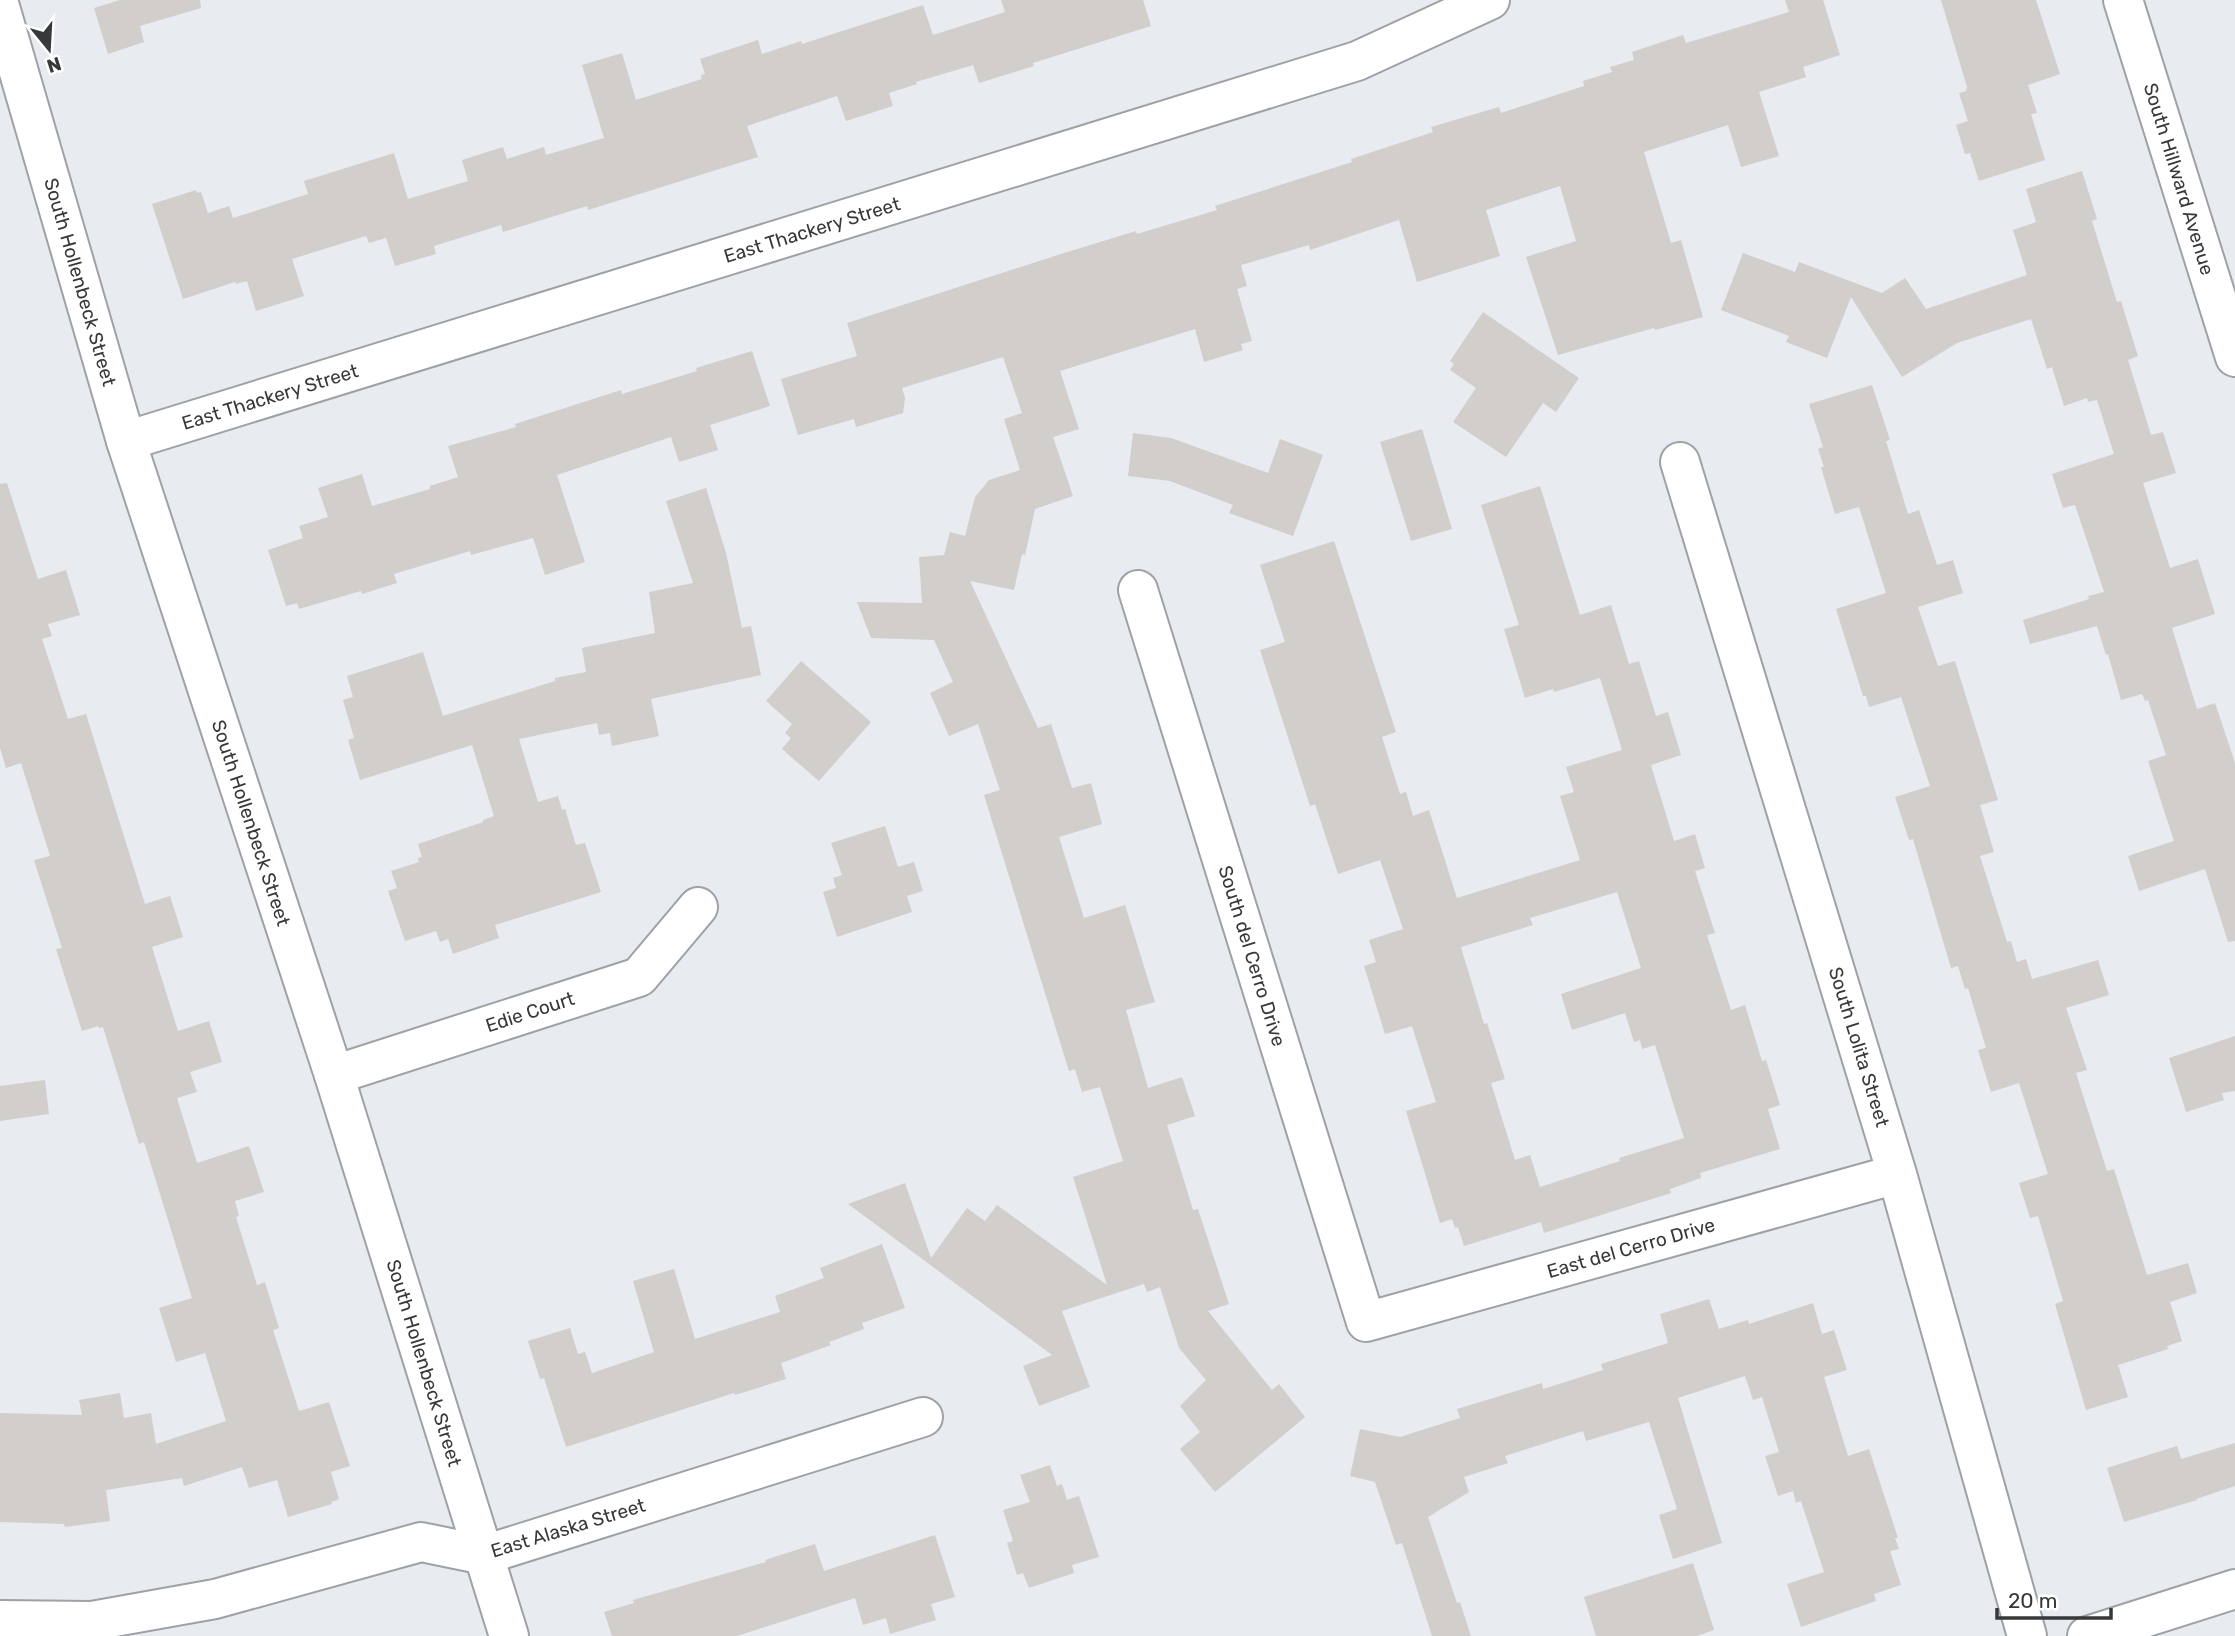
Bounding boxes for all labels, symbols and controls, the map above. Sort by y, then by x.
north arrow [14,14,84,84]
text: N [44,52,64,78]
street label: South Hillward Avenue [2139,80,2219,278]
street label: South Hollenbeck Street [39,175,121,389]
street label: East Thackery Street [721,192,904,268]
street label: East Thackery Street [179,359,362,435]
street label: South Hollenbeck Street [207,717,295,929]
street label: South del Cerro Drive [1214,863,1290,1049]
street label: South Lolita Street [1824,964,1894,1130]
street label: Edie Court [483,987,578,1037]
street label: East del Cerro Drive [1544,1213,1718,1283]
street label: South Hollenbeck Street [382,1257,467,1470]
street label: East Alaska Street [488,1493,649,1562]
scale bar [1997,1576,2111,1620]
text: 20 m [2008,1588,2057,1613]

